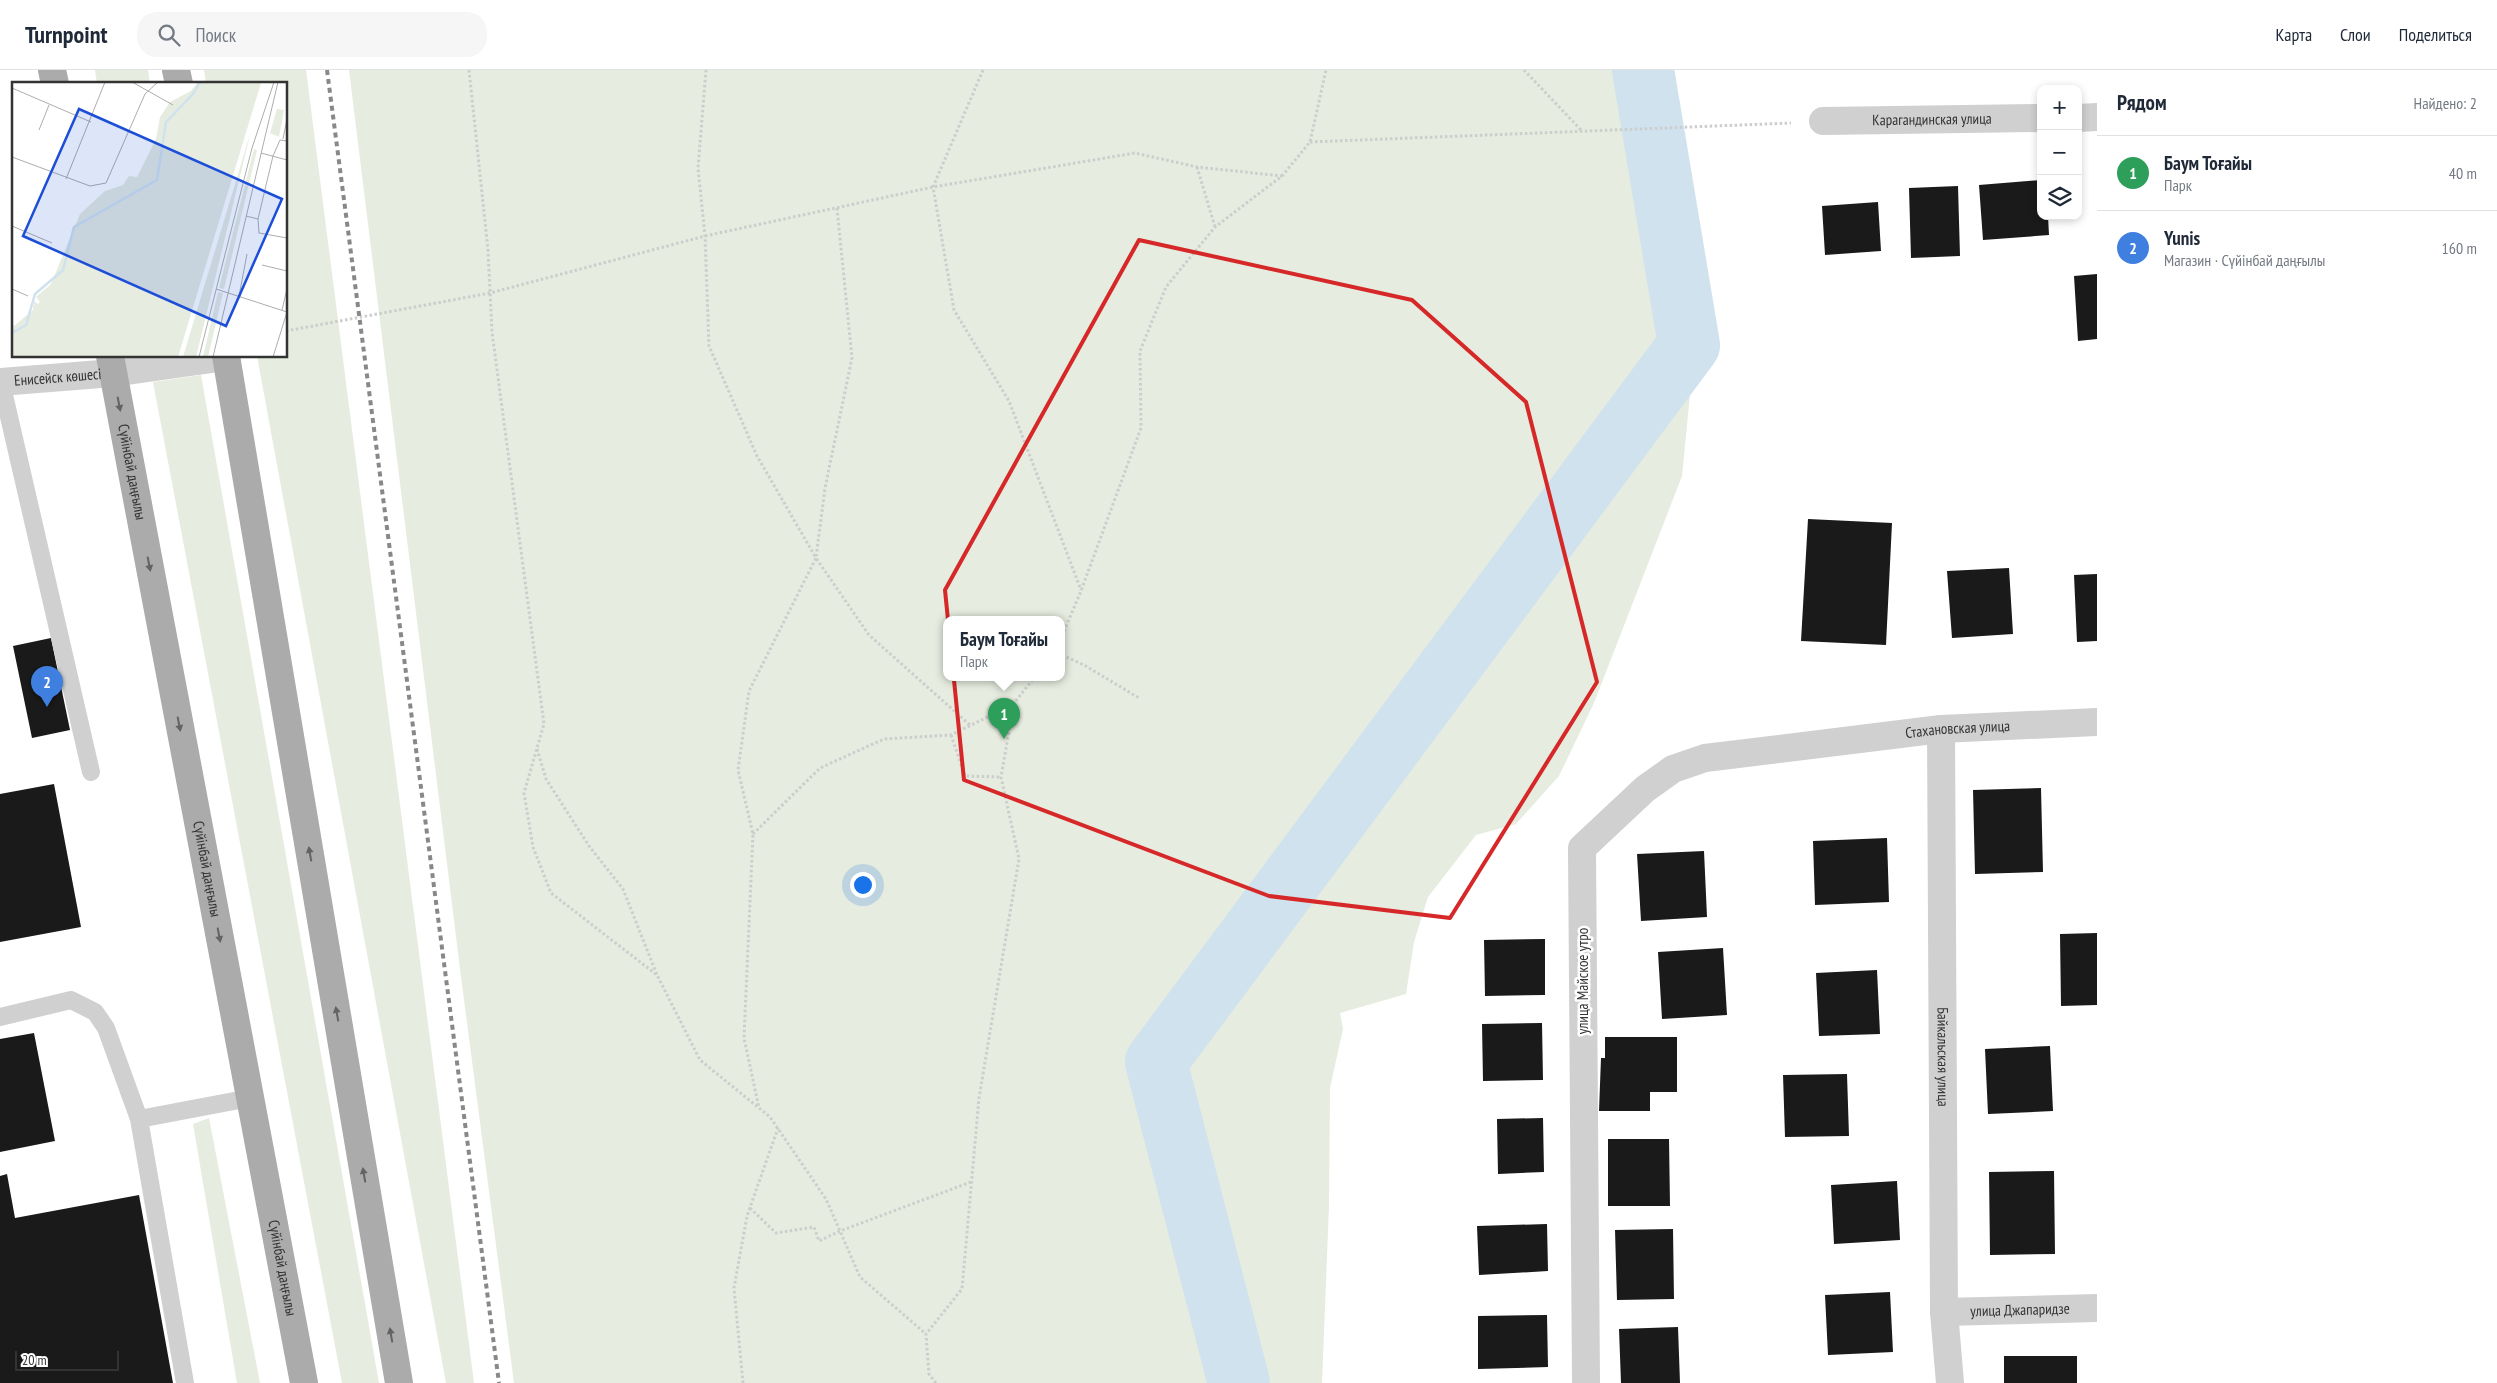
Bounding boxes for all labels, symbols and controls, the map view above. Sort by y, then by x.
search box [137,12,487,57]
text: Turnpoint [25,19,107,50]
icon: search [155,21,183,49]
text: Поиск [195,23,236,47]
text: Карта [2275,23,2312,46]
text: Слои [2340,23,2371,46]
text: Поделиться [2399,23,2472,46]
inset map [12,82,288,358]
map controls [2037,85,2082,220]
button: + [2037,85,2082,130]
text: Рядом [2117,89,2167,116]
text: Найдено: 2 [2414,93,2477,113]
street label: Карагандинская улица [1872,109,1992,129]
button: − [2037,130,2082,175]
text: Баум Тоғайы [2164,151,2252,175]
text: 1 [2129,163,2137,183]
text: 40 m [2449,163,2477,183]
button: layers [2037,175,2082,220]
text: Парк [2164,175,2192,195]
text: Yunis [2164,226,2200,250]
text: 2 [2129,238,2137,258]
text: 160 m [2442,238,2477,258]
text: Магазин · Сүйінбай даңғылы [2164,250,2325,270]
street label: Енисейск көшесі [13,364,102,390]
one-way arrow [116,396,124,412]
street label: Сүйінбай даңғылы [114,422,151,521]
one-way arrow [146,556,154,572]
popup [943,616,1065,681]
text: Баум Тоғайы [960,627,1048,651]
text: Парк [960,651,988,671]
pin: 2 [31,666,63,707]
pin: 1 [988,698,1020,739]
one-way arrow [176,716,184,732]
street label: Стахановская улица [1904,716,2011,742]
street label: Сүйінбай даңғылы [189,819,226,918]
one-way arrow [305,846,313,862]
your location [850,872,876,898]
one-way arrow [215,927,223,943]
street label: улица Майское утро [1573,928,1592,1034]
one-way arrow [332,1006,340,1022]
street label: Байкальская улица [1933,1007,1953,1107]
one-way arrow [359,1166,367,1182]
street label: Сүйінбай даңғылы [264,1218,301,1317]
street label: улица Джапаридзе [1970,1299,2070,1320]
one-way arrow [386,1327,394,1343]
scale bar [15,1348,119,1371]
text: 20 m [22,1351,47,1369]

